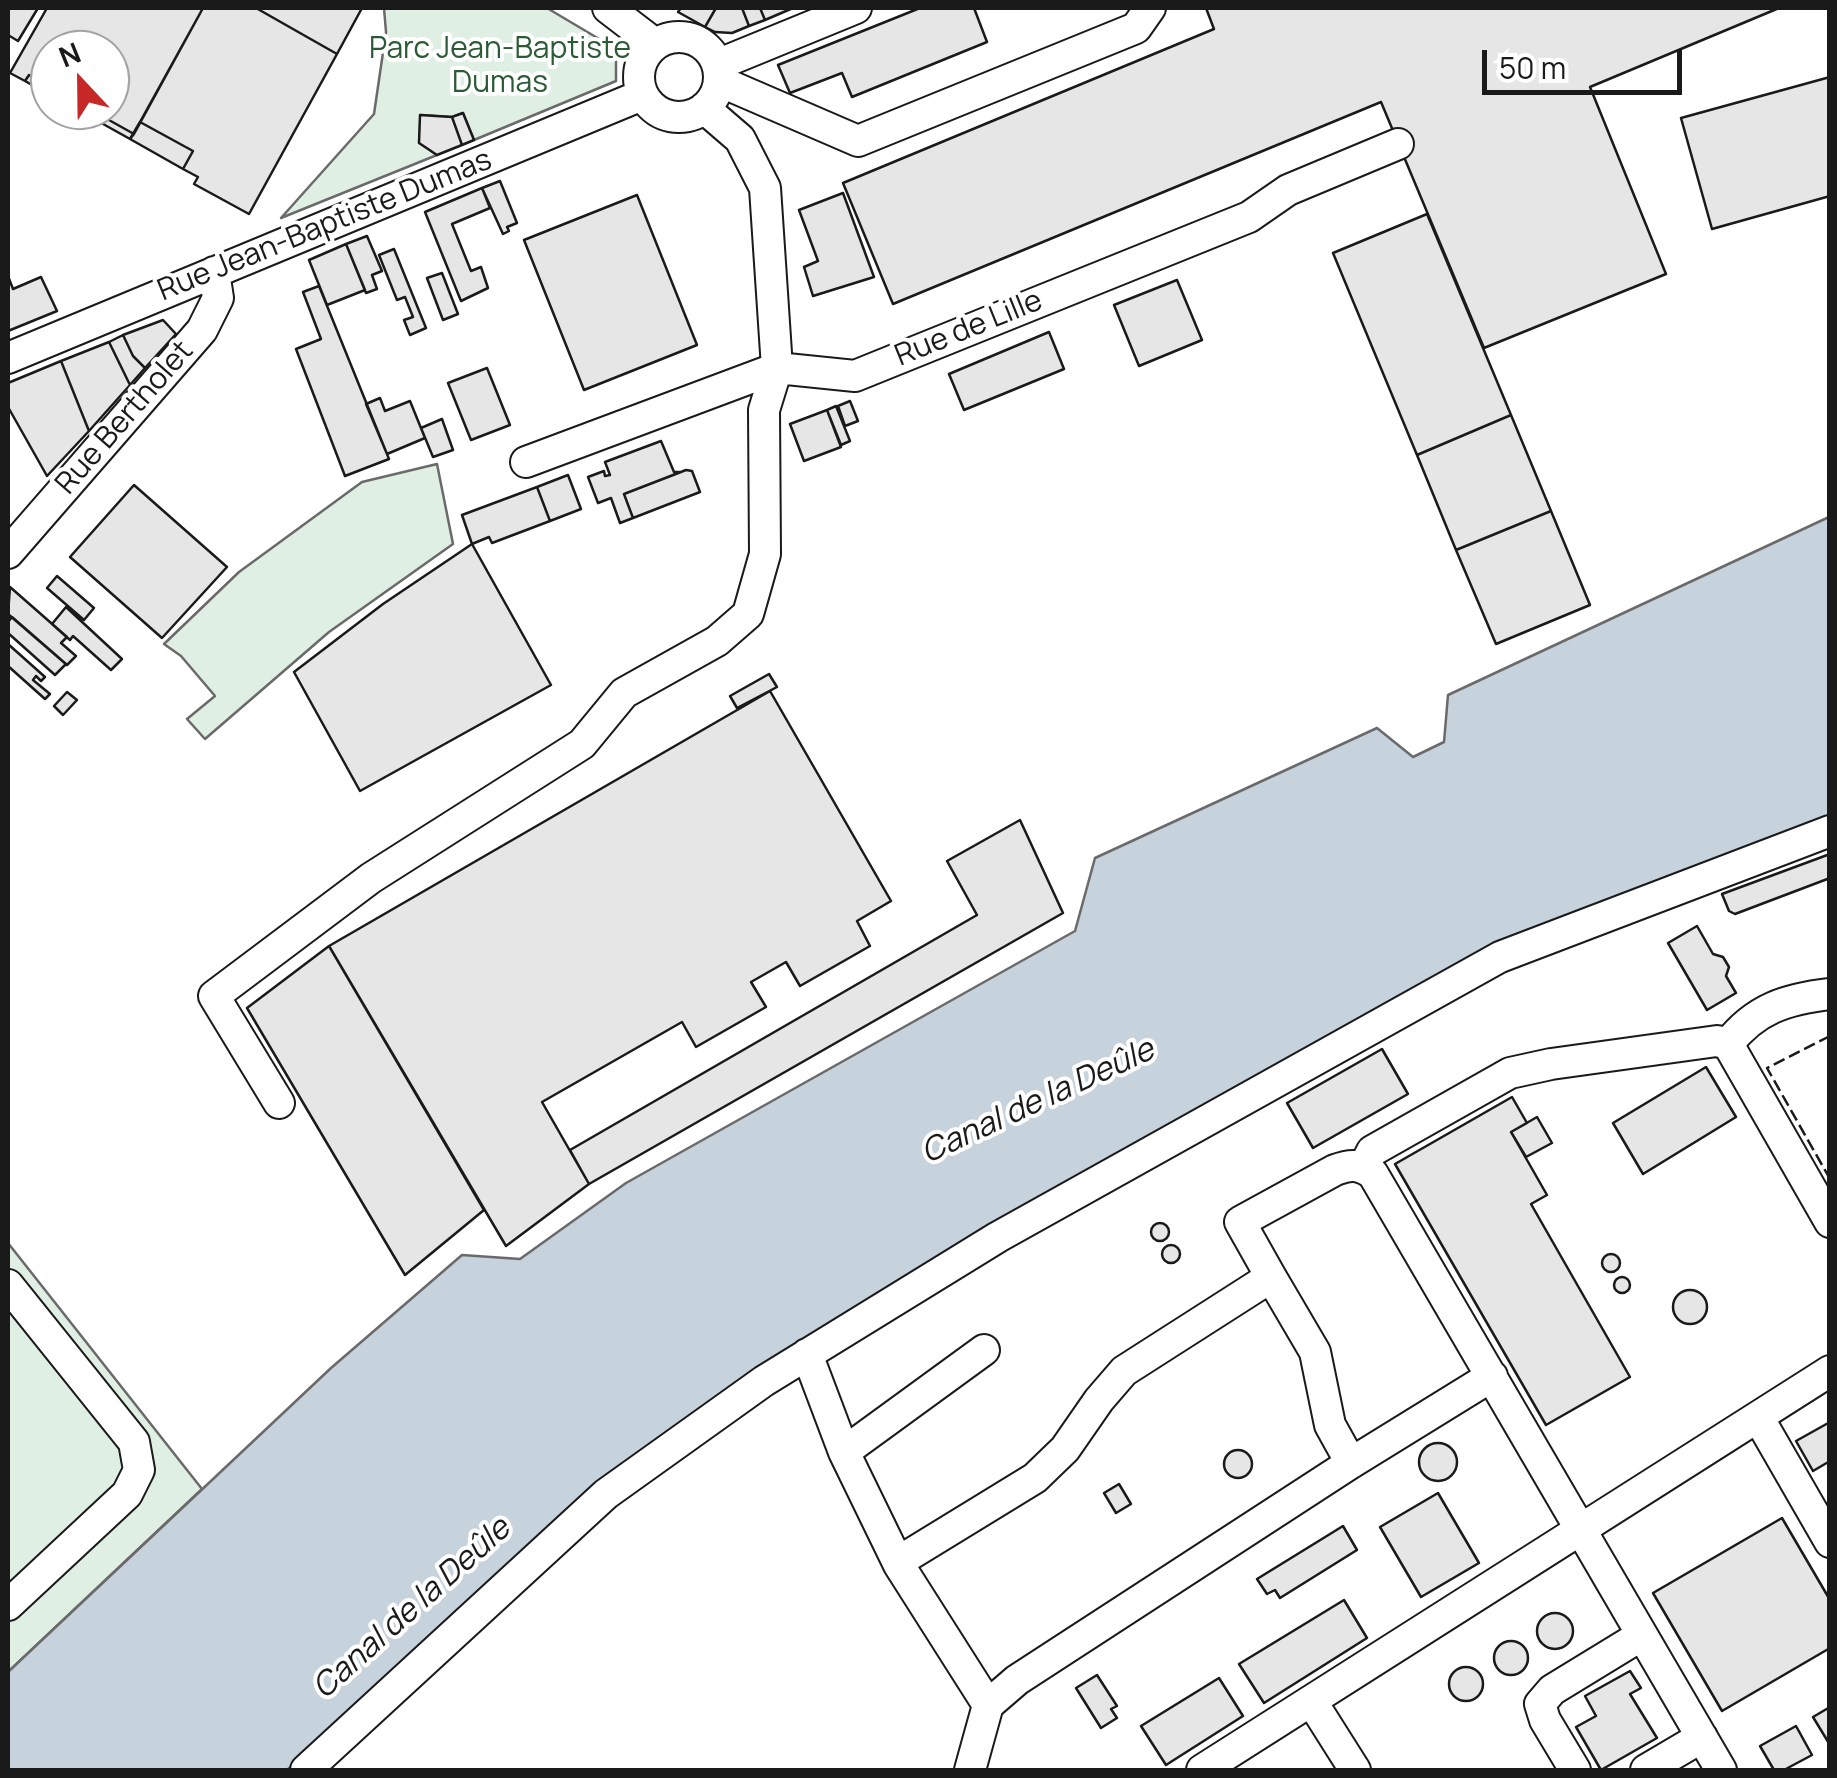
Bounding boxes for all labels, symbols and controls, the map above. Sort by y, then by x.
north arrow [30,30,130,130]
scale bar [1487,30,1687,92]
park label: Parc Jean-Baptiste Dumas [369,32,631,102]
text: N [53,33,86,75]
text: 50 m [1499,47,1566,88]
street label: Rue Jean-Baptiste Dumas [153,142,497,310]
street label: Rue de Lille [890,283,1048,375]
street label: Rue Bertholet [49,334,201,502]
water label: Canal de la Deûle [916,1031,1160,1173]
water label: Canal de la Deûle [305,1510,519,1708]

